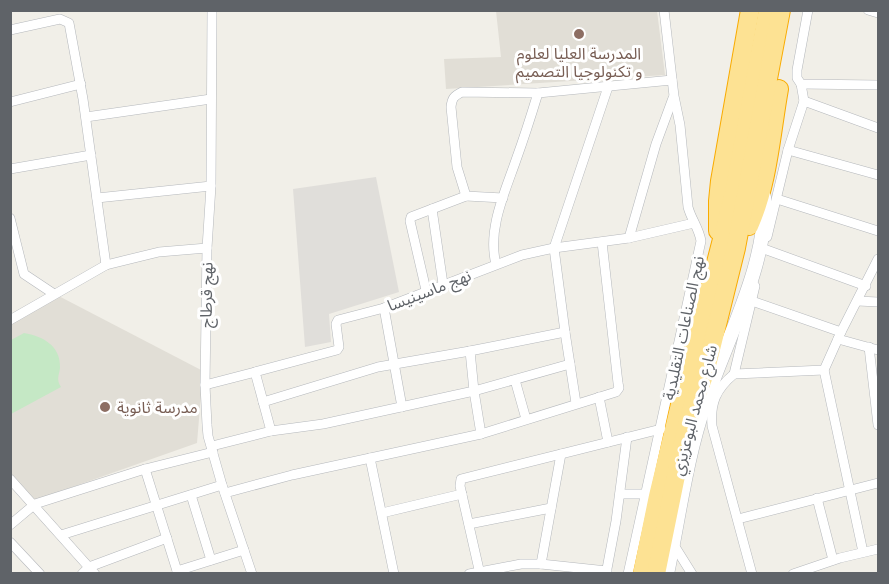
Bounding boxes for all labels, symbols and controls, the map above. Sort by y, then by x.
marker: المدرسة العليا لعلوم و تكنولوجيا التصميم [572,27,586,41]
place label: المدرسة العليا لعلوم و تكنولوجيا التصميم [516,43,642,84]
street label: نهج الصناعات التقليدية [658,254,711,403]
street label: نهج قرطاج [195,262,220,328]
street label: نهج ماسينيسا [384,265,475,318]
street label: شارع محمد البوعزيزي [667,343,724,478]
place label: مدرسة ثانوية [117,397,198,418]
marker: مدرسة ثانوية [98,400,112,414]

